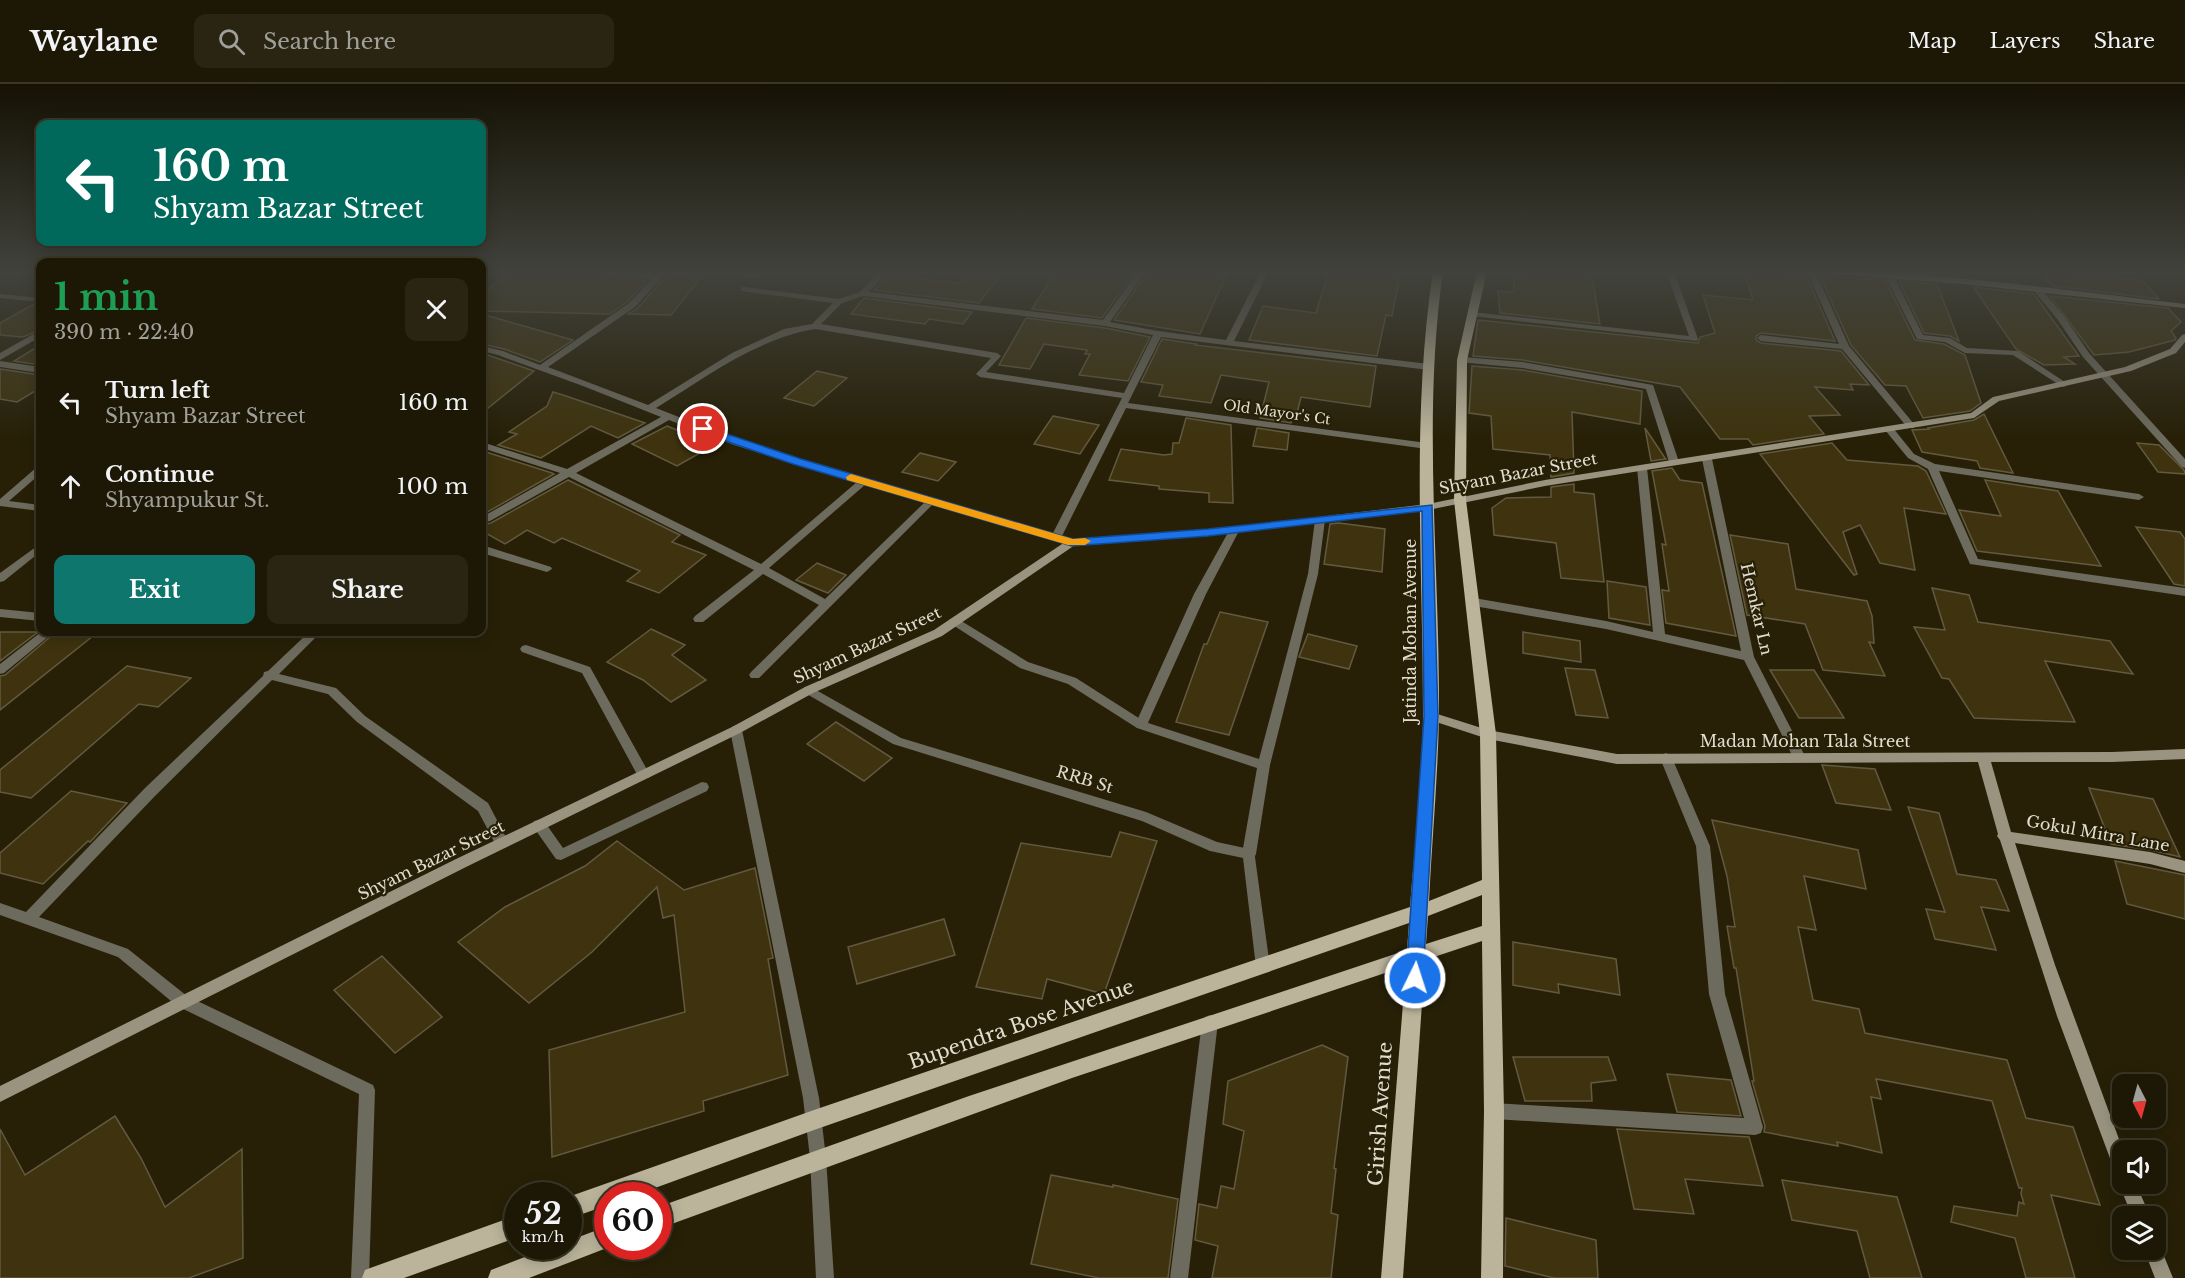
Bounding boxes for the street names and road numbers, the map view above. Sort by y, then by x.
street label: Old Mayor's Ct [1222,396,1332,429]
street label: Shyam Bazar Street [1437,448,1599,498]
street label: Jatinda Mohan Avenue [1400,539,1420,725]
street label: Hemkar Ln [1737,561,1777,657]
street label: Shyam Bazar Street [790,602,944,688]
street label: Madan Mohan Tala Street [1700,731,1910,751]
street label: RRB St [1054,761,1116,797]
street label: Gokul Mitra Lane [2025,811,2171,855]
street label: Shyam Bazar Street [354,816,508,904]
street label: Bupendra Bose Avenue [905,974,1137,1074]
street label: Girish Avenue [1363,1041,1397,1187]

